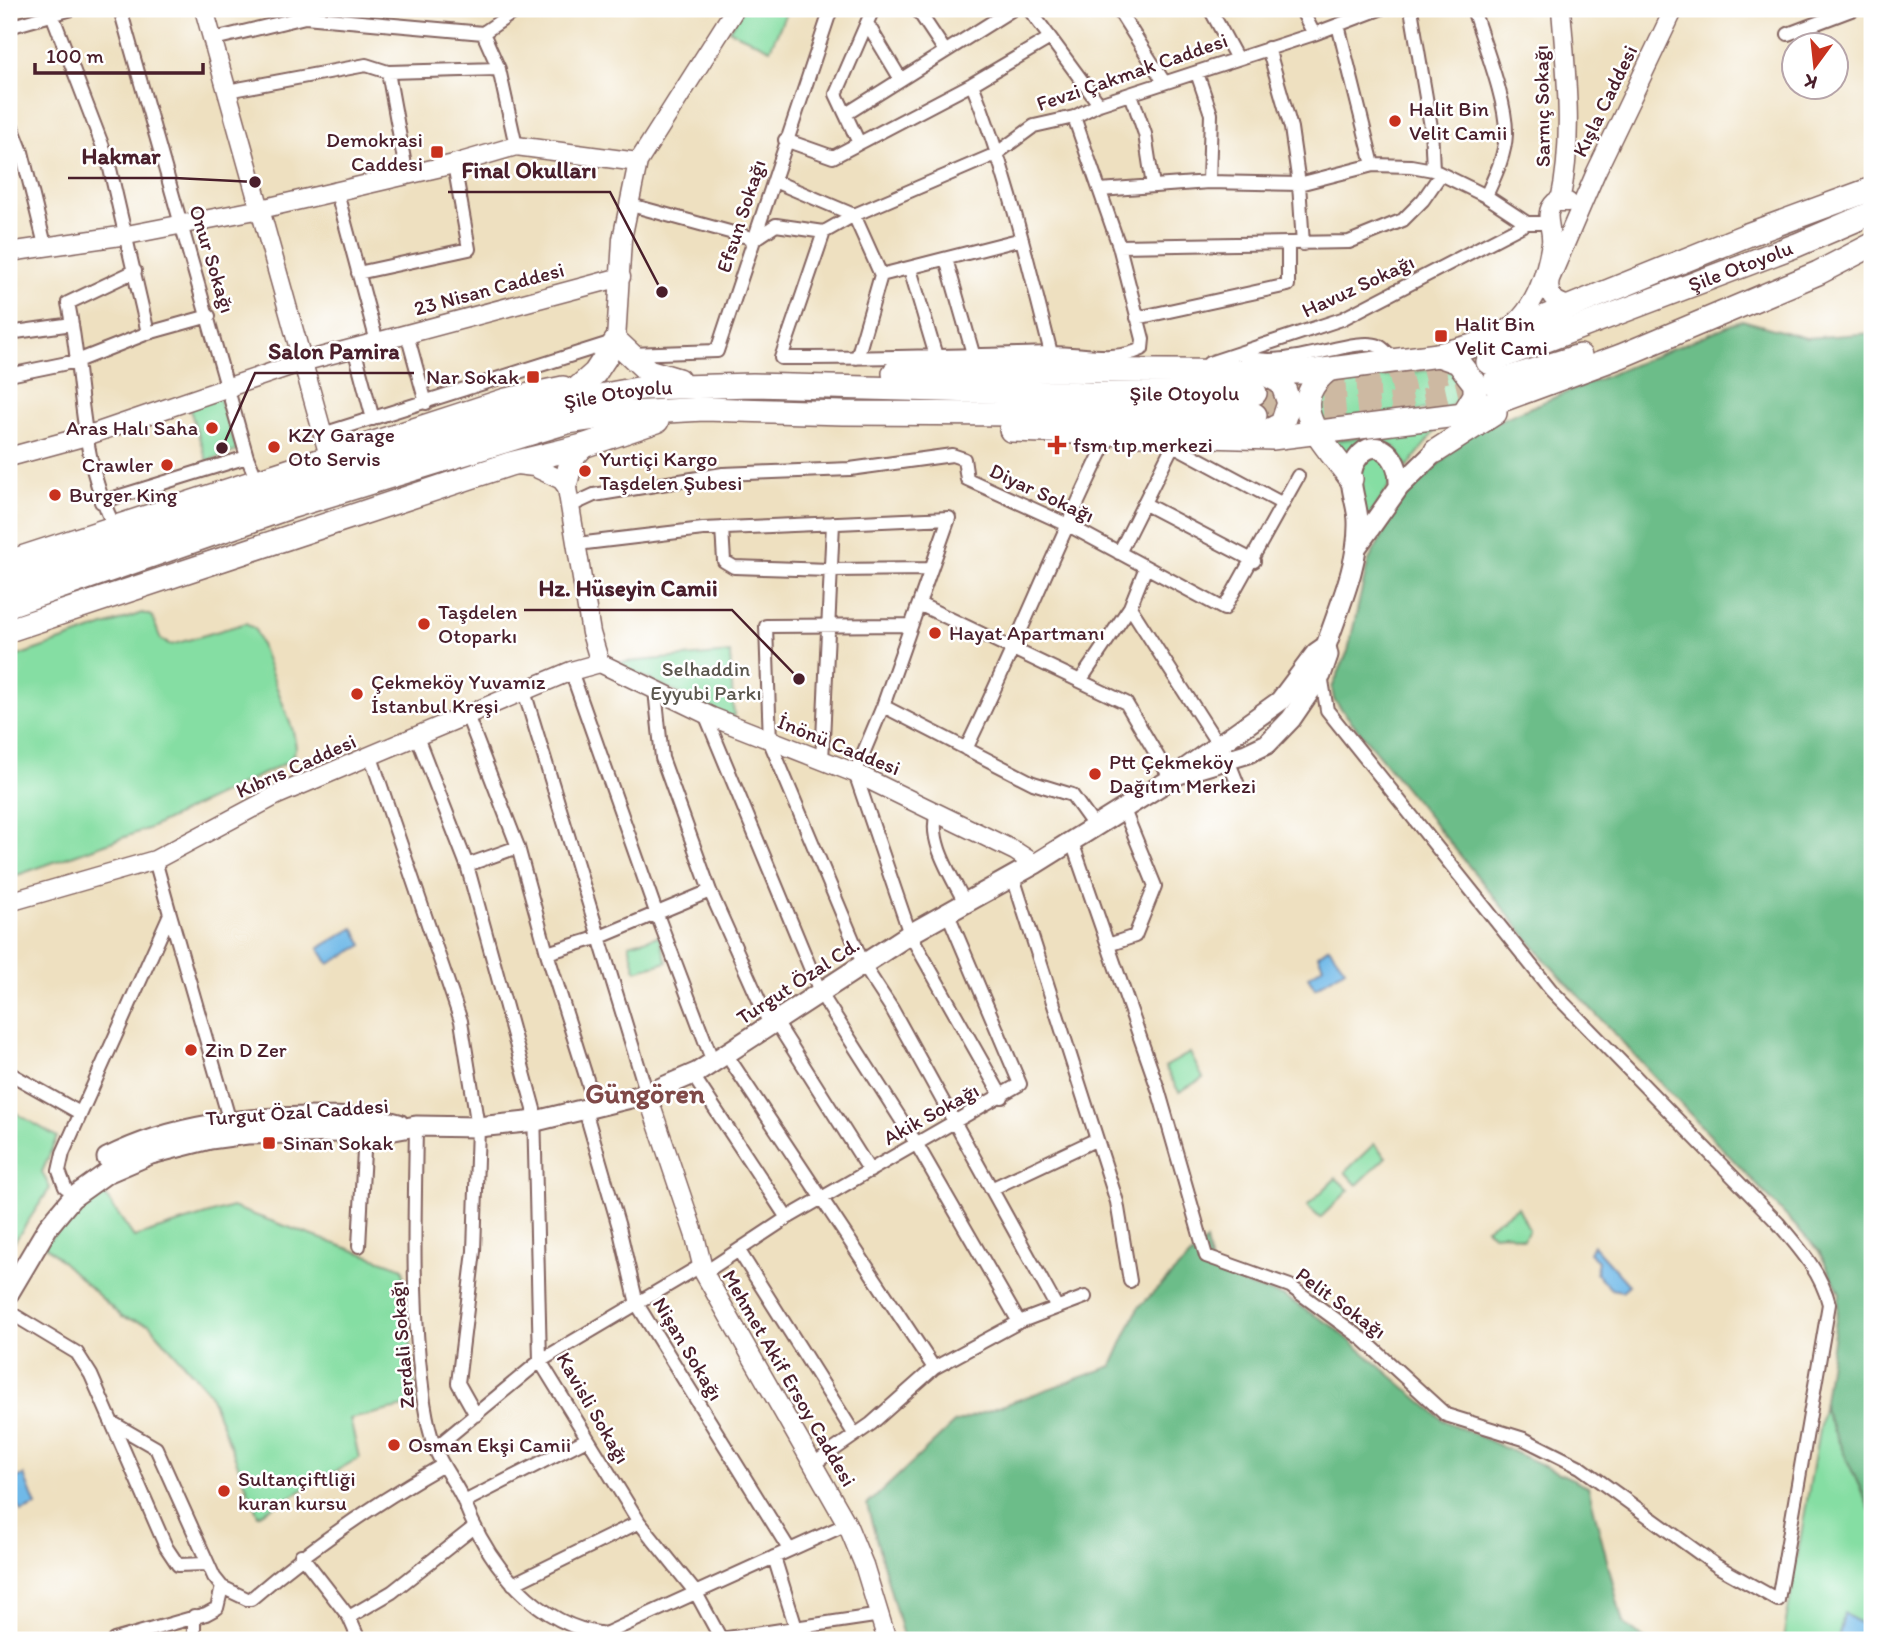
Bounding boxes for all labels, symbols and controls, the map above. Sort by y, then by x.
street label: Fevzi Çakmak Caddesi [1033,27,1231,116]
scale bar [35,32,203,76]
north arrow [1780,32,1850,102]
street label: Kışla Caddesi [1567,41,1642,161]
text: 100 m [46,43,104,68]
street label: Sarnıç Sokağı [1528,45,1555,167]
text: K [1801,69,1820,95]
place label: Halit Bin Velit Camii [1409,96,1507,145]
marker: Halit Bin Velit Camii [1387,113,1403,129]
place label: Demokrasi Caddesi [326,127,423,176]
callout: Hakmar [68,134,175,178]
text: Hakmar [82,142,161,170]
marker: Demokrasi Caddesi [429,144,445,160]
callout: Final Okulları [448,148,610,192]
text: Final Okulları [461,156,597,184]
street label: Efsun Sokağı [710,156,771,276]
street label: Onur Sokağı [184,202,241,316]
street label: Şile Otoyolu [1685,235,1796,297]
street label: Havuz Sokağı [1298,249,1418,323]
street label: 23 Nisan Caddesi [411,256,567,321]
place label: Halit Bin Velit Cami [1455,311,1548,360]
marker: Halit Bin Velit Cami [1433,328,1449,344]
callout: Salon Pamira [255,329,414,373]
text: Salon Pamira [268,337,400,365]
place label: Nar Sokak [426,364,519,389]
marker: Nar Sokak [525,369,541,385]
street label: Şile Otoyolu [562,374,673,414]
street label: Şile Otoyolu [1129,380,1239,406]
place label: Aras Halı Saha [66,415,198,440]
marker: Aras Halı Saha [204,420,220,436]
place label: KZY Garage Oto Servis [288,422,395,471]
place label: fsm tıp merkezi [1073,432,1213,457]
marker: fsm tıp merkezi [1047,435,1067,455]
marker: KZY Garage Oto Servis [266,439,282,455]
place label: Yurtiçi Kargo Taşdelen Şubesi [599,446,742,495]
place label: Crawler [82,452,154,477]
marker: Crawler [159,457,175,473]
street label: Diyar Sokağı [986,457,1098,528]
marker: Yurtiçi Kargo Taşdelen Şubesi [577,463,593,479]
place label: Burger King [69,482,178,507]
marker: Burger King [47,487,63,503]
callout: Hz. Hüseyin Camii [524,566,732,610]
text: Hz. Hüseyin Camii [538,574,718,602]
place label: Taşdelen Otoparkı [438,599,518,648]
marker: Taşdelen Otoparkı [416,616,432,632]
place label: Hayat Apartmanı [949,620,1105,645]
marker: Hayat Apartmanı [927,625,943,641]
park label: Selhaddin Eyyubi Parkı [650,656,762,705]
place label: Çekmeköy Yuvamız İstanbul Kreşi [371,669,546,718]
marker: Çekmeköy Yuvamız İstanbul Kreşi [349,686,365,702]
street label: İnönü Caddesi [774,709,904,780]
street label: Kıbrıs Caddesi [232,728,360,803]
place label: Ptt Çekmeköy Dağıtım Merkezi [1109,749,1256,798]
marker: Ptt Çekmeköy Dağıtım Merkezi [1087,766,1103,782]
street label: Turgut Özal Cd. [732,932,864,1030]
place label: Zin D Zer [205,1037,287,1062]
marker: Zin D Zer [183,1042,199,1058]
district label: Güngören [585,1076,705,1110]
street label: Akik Sokağı [879,1077,983,1150]
street label: Turgut Özal Caddesi [205,1093,389,1130]
place label: Sinan Sokak [283,1130,394,1155]
marker: Sinan Sokak [261,1135,277,1151]
street label: Pelit Sokağı [1291,1261,1391,1344]
street label: Mehmet Akif Ersoy Caddesi [717,1265,862,1491]
street label: Zerdali Sokağı [383,1280,420,1410]
street label: Nişan Sokağı [648,1293,729,1405]
street label: Kavisli Sokağı [551,1348,635,1468]
place label: Osman Ekşi Camii [408,1432,571,1457]
marker: Osman Ekşi Camii [386,1437,402,1453]
place label: Sultançiftliği kuran kursu [238,1466,356,1515]
marker: Sultançiftliği kuran kursu [216,1483,232,1499]

